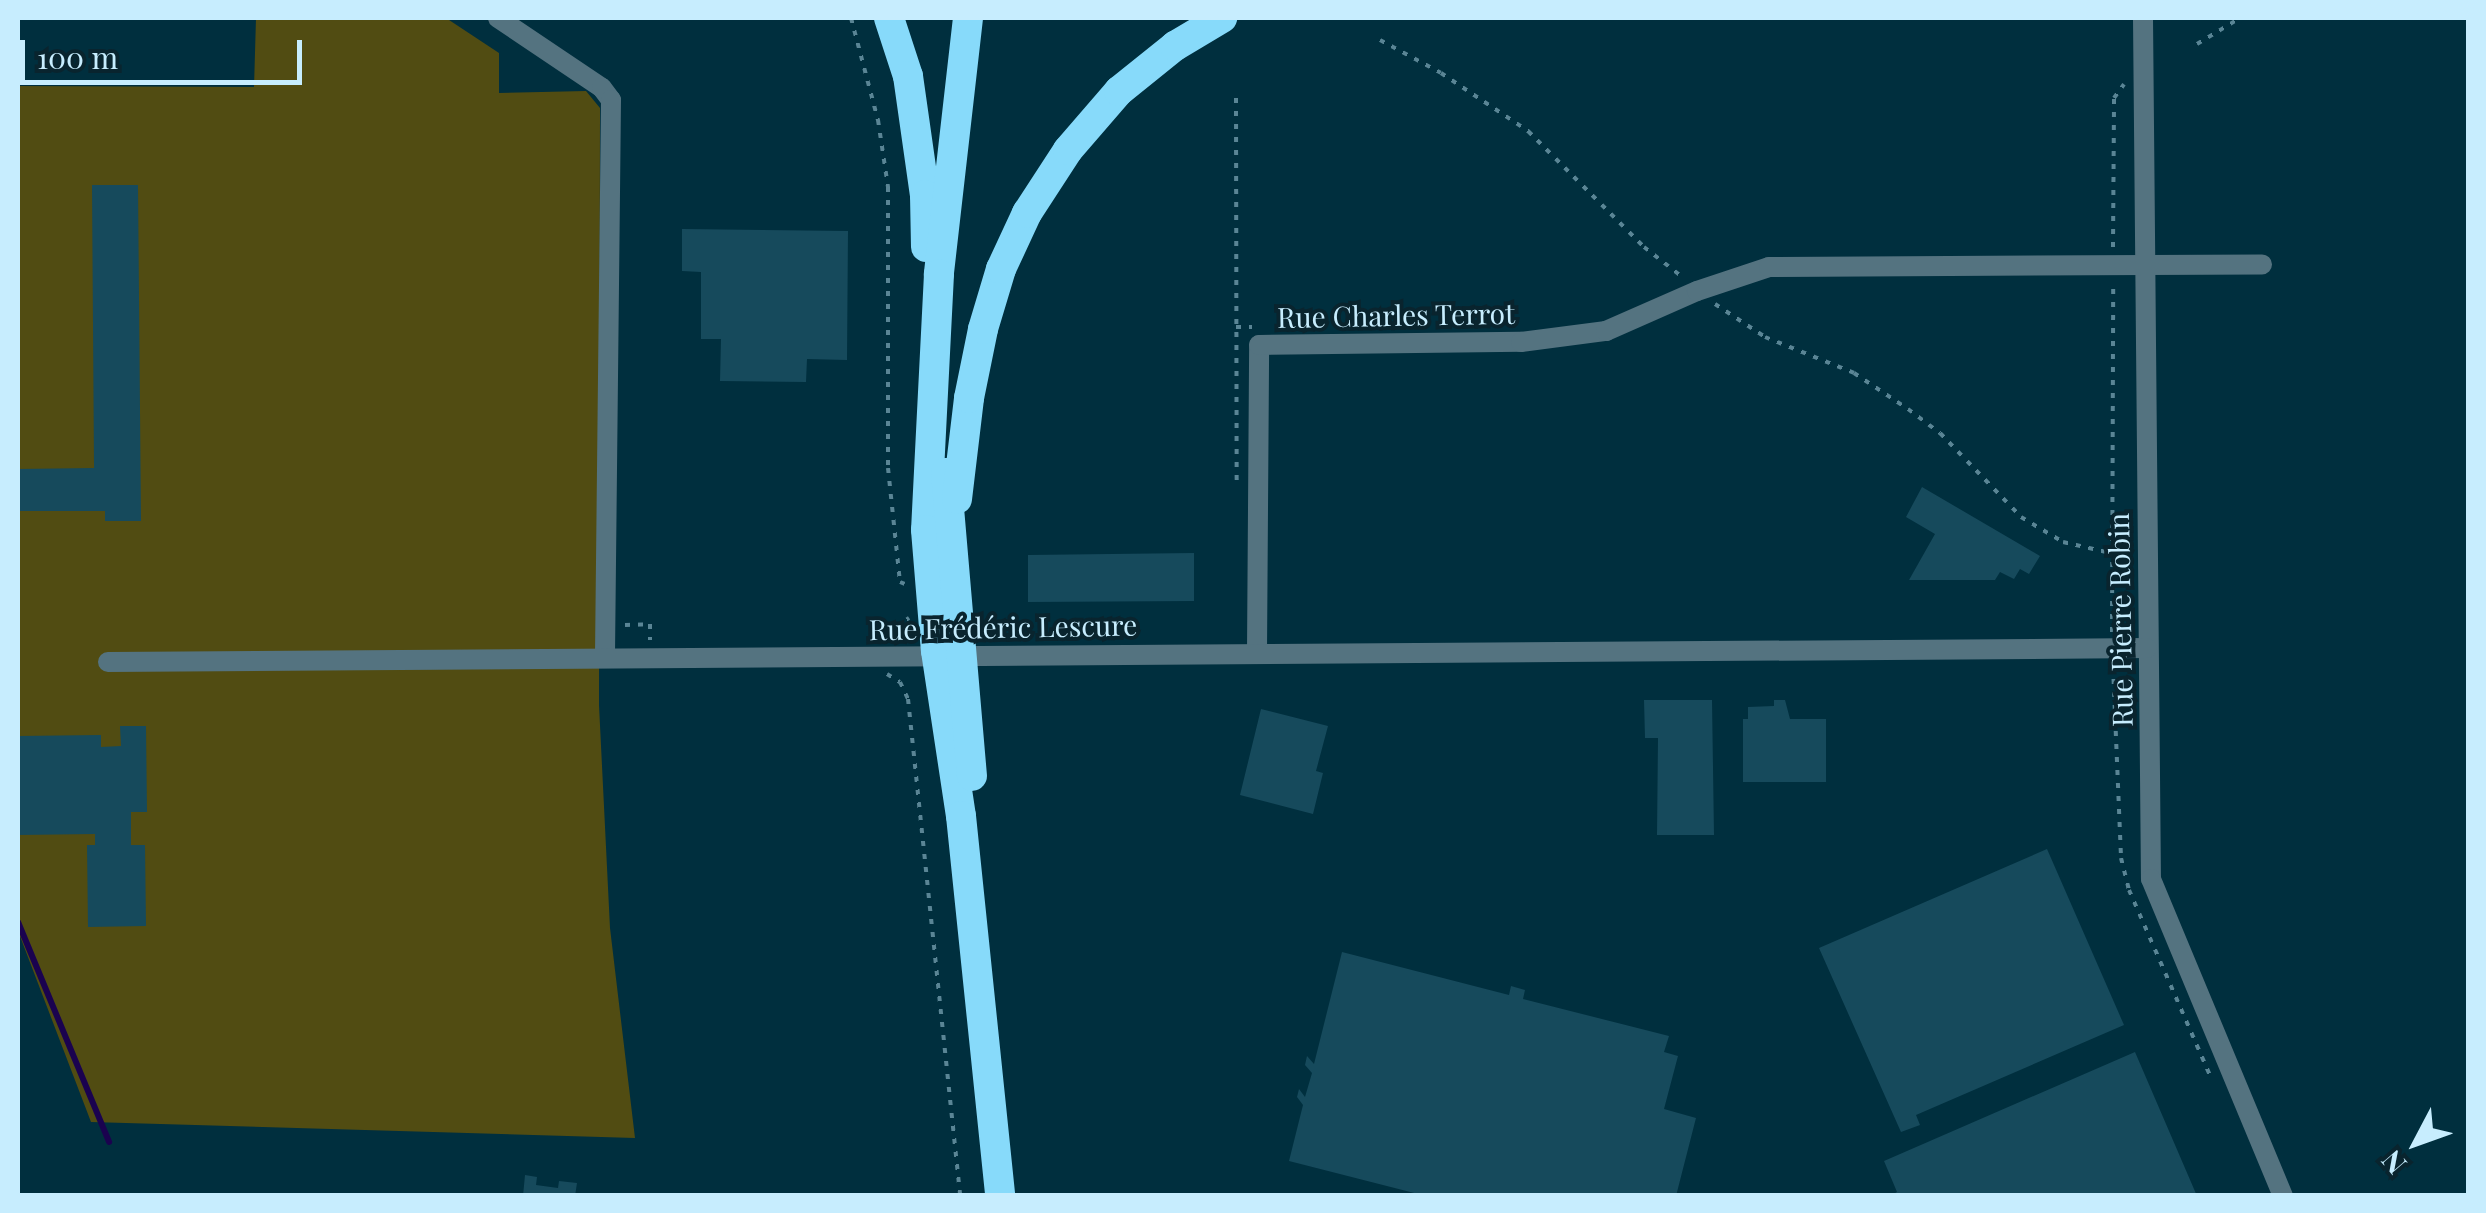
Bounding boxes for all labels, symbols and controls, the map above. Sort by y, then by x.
scale bar [25,20,308,82]
text: 100 m [37,37,118,77]
street label: Rue Charles Terrot [1276,296,1516,334]
street label: Rue Pierre Robin [2101,513,2139,727]
street label: Rue Frédéric Lescure [869,608,1137,646]
north arrow [2366,1093,2466,1193]
text: N [2372,1143,2414,1183]

